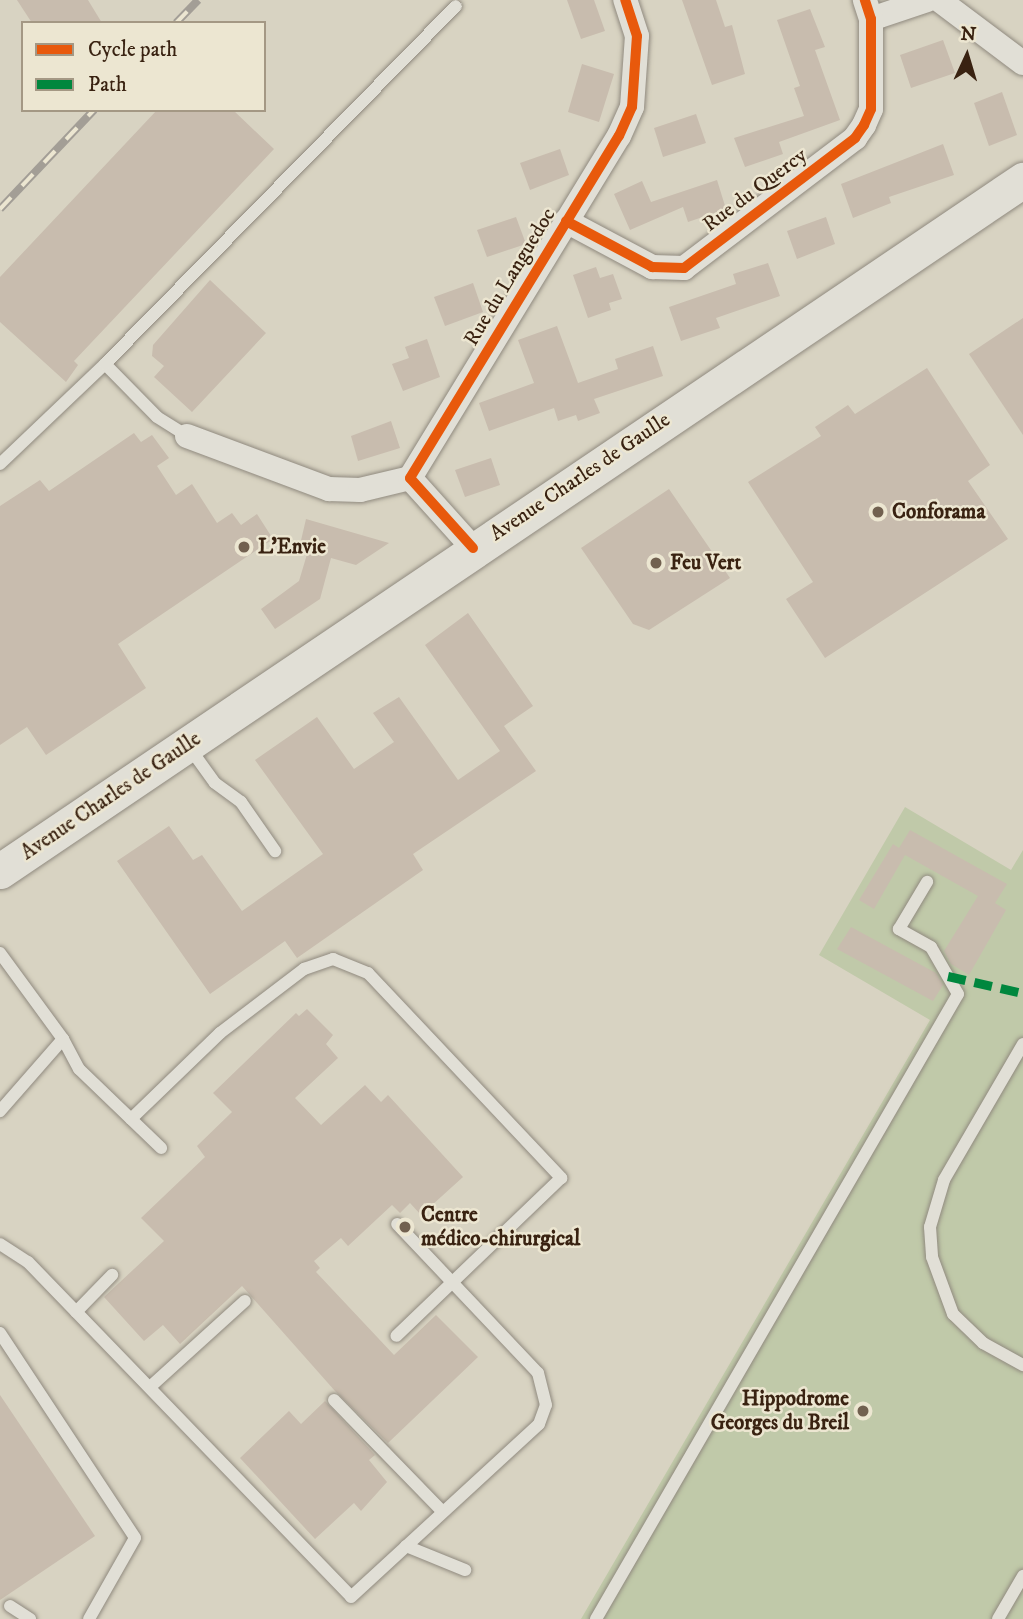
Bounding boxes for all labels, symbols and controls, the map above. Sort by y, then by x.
legend [21,21,266,112]
north arrow [932,21,1002,91]
text: N [960,23,977,47]
text: Cycle path [88,37,177,63]
text: Path [88,72,127,98]
street label: Rue du Quercy [698,143,812,237]
street label: Rue du Languedoc [459,204,561,350]
street label: Avenue Charles de Gaulle [485,407,675,547]
place label: Conforama [892,499,985,525]
marker: Conforama [870,504,886,520]
place label: L'Envie [258,534,326,560]
marker: L'Envie [236,539,252,555]
place label: Feu Vert [670,550,741,576]
marker: Feu Vert [648,555,664,571]
street label: Avenue Charles de Gaulle [16,726,206,866]
place label: Centre médico-chirurgical [421,1202,580,1252]
marker: Centre médico-chirurgical [395,1217,415,1237]
place label: Hippodrome Georges du Breil [711,1386,849,1436]
marker: Hippodrome Georges du Breil [855,1403,871,1419]

